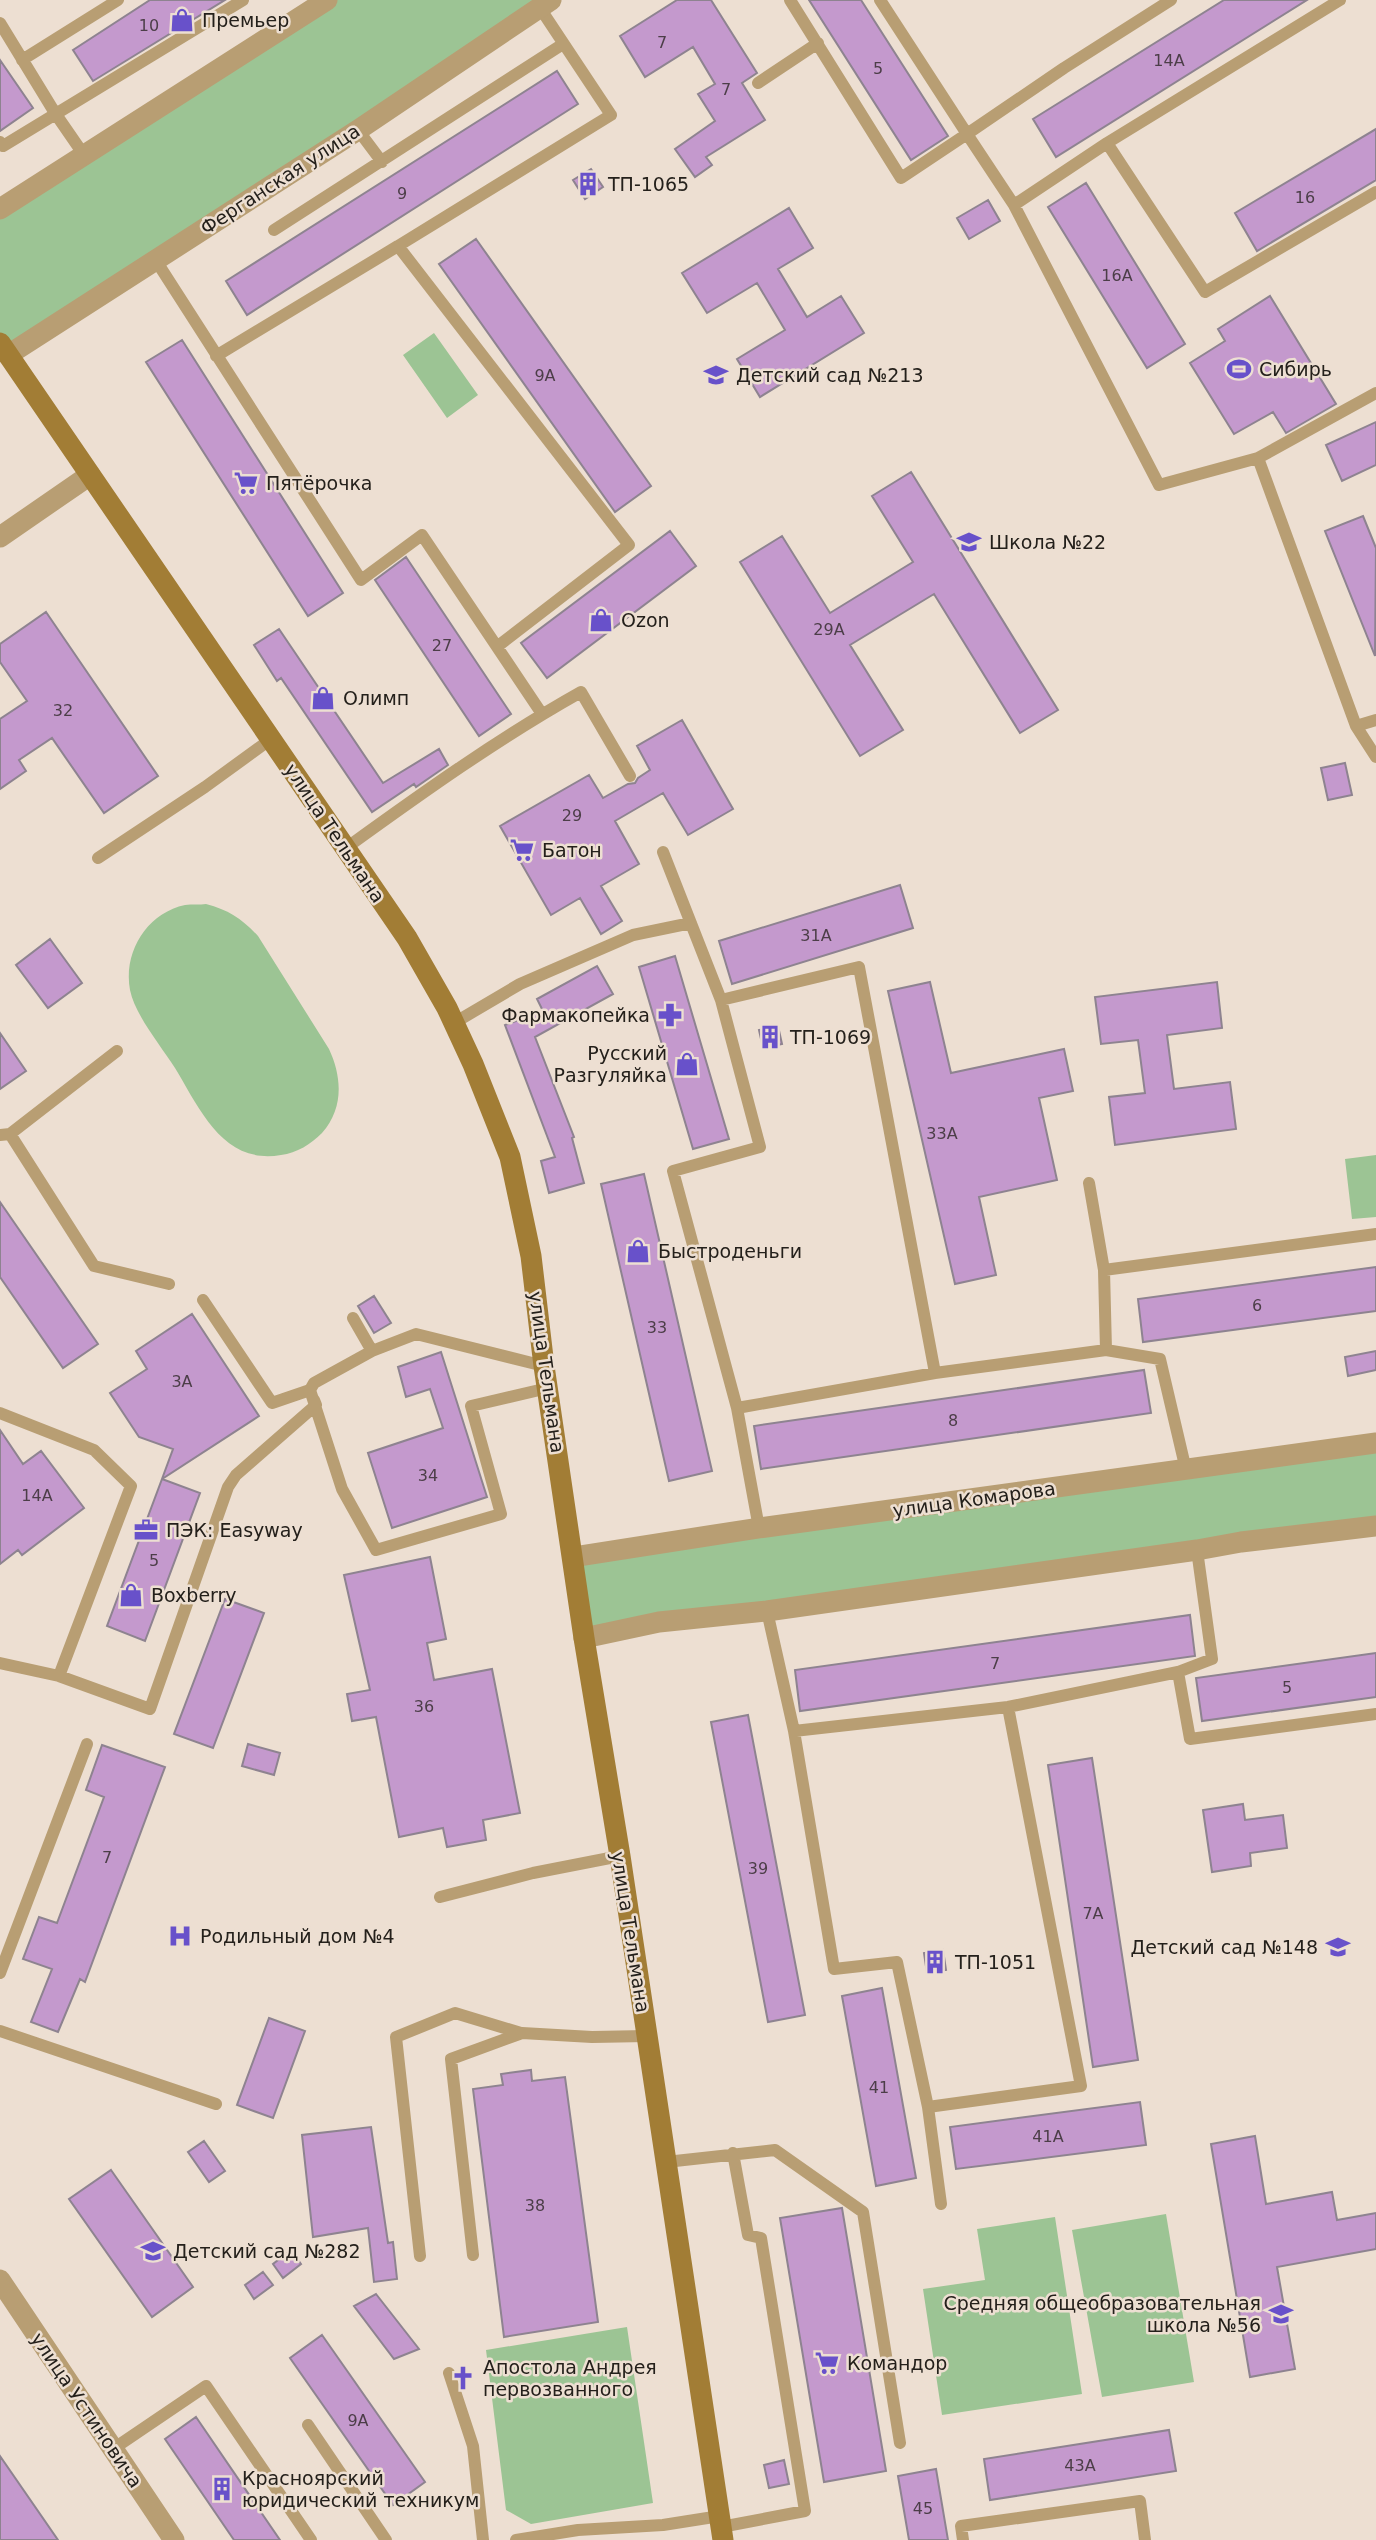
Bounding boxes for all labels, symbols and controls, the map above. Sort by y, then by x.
shop icon: Премьер [168,6,196,34]
place label: Премьер [202,9,289,31]
house number: 10 [139,16,159,35]
house number: 7 [657,33,667,52]
house number: 14А [1153,51,1185,70]
house number: 5 [873,59,883,78]
house number: 7 [721,80,731,99]
street label: Ферганская улица [196,119,364,239]
building icon: ТП-1065 [574,170,602,198]
place label: ТП-1065 [607,173,689,195]
house number: 9 [397,184,407,203]
house number: 16 [1295,188,1315,207]
house number: 16А [1101,266,1133,285]
sports icon: Сибирь [1225,355,1253,383]
place label: Сибирь [1259,358,1332,380]
school or university icon: Детский сад №213 [702,361,730,389]
place label: Детский сад №213 [736,364,924,386]
house number: 9А [534,366,556,385]
supermarket icon: Пятёрочка [232,469,260,497]
place label: Пятёрочка [266,472,373,494]
school or university icon: Школа №22 [955,528,983,556]
place label: Школа №22 [989,531,1106,553]
shop icon: Ozon [587,606,615,634]
place label: Ozon [621,609,670,631]
house number: 29А [813,620,845,639]
house number: 27 [432,636,452,655]
shop icon: Олимп [309,684,337,712]
place label: Олимп [343,687,409,709]
house number: 32 [53,701,73,720]
street label: улица Тельмана [280,759,390,907]
house number: 29 [562,806,582,825]
supermarket icon: Батон [508,836,536,864]
place label: Батон [542,839,602,861]
house number: 31А [800,926,832,945]
pharmacy icon: Фармакопейка [656,1001,684,1029]
place label: Фармакопейка [501,1004,650,1026]
building icon: ТП-1069 [756,1023,784,1051]
place label: ТП-1069 [789,1026,871,1048]
place label: Русский Разгуляйка [554,1042,667,1086]
shop icon: Русский Разгуляйка [673,1050,701,1078]
house number: 33А [926,1124,958,1143]
shop icon: Быстроденьги [624,1237,652,1265]
place label: Быстроденьги [658,1240,802,1262]
street label: улица Тельмана [525,1290,569,1454]
house number: 6 [1252,1296,1262,1315]
house number: 33 [647,1318,667,1337]
house number: 3А [171,1372,193,1391]
house number: 8 [948,1411,958,1430]
house number: 34 [418,1466,438,1485]
street label: улица Комарова [891,1477,1057,1521]
house number: 14А [21,1486,53,1505]
office icon: ПЭК: Easyway [132,1516,160,1544]
place label: ПЭК: Easyway [166,1519,303,1541]
house number: 5 [149,1551,159,1570]
shop icon: Boxberry [117,1581,145,1609]
place label: Boxberry [151,1584,237,1606]
house number: 7 [990,1654,1000,1673]
house number: 5 [1282,1678,1292,1697]
house number: 36 [414,1697,434,1716]
house number: 7 [102,1848,112,1867]
street label: улица Тельмана [607,1850,655,2014]
house number: 39 [748,1859,768,1878]
house number: 7А [1082,1904,1104,1923]
hospital icon: Родильный дом №4 [166,1922,194,1950]
place label: Родильный дом №4 [200,1925,395,1947]
school or university icon: Детский сад №148 [1324,1933,1352,1961]
place label: Детский сад №148 [1130,1936,1318,1958]
building icon: ТП-1051 [921,1948,949,1976]
place label: ТП-1051 [954,1951,1036,1973]
house number: 41 [869,2078,889,2097]
house number: 41А [1032,2127,1064,2146]
house number: 38 [525,2196,545,2215]
school or university icon: Детский сад №282 [139,2237,167,2265]
place label: Детский сад №282 [173,2240,361,2262]
place label: Средняя общеобразовательная школа №56 [943,2292,1261,2336]
school or university icon: Средняя общеобразовательная школа №56 [1267,2300,1295,2328]
street label: улица Устиновича [27,2328,147,2492]
supermarket icon: Командор [813,2349,841,2377]
place label: Командор [847,2352,947,2374]
place label: Апостола Андрея первозванного [483,2356,657,2400]
church icon: Апостола Андрея первозванного [449,2364,477,2392]
house number: 9А [347,2411,369,2430]
house number: 43А [1064,2456,1096,2475]
place label: Красноярский юридический техникум [242,2467,479,2511]
building icon: Красноярский юридический техникум [208,2475,236,2503]
house number: 45 [913,2499,933,2518]

